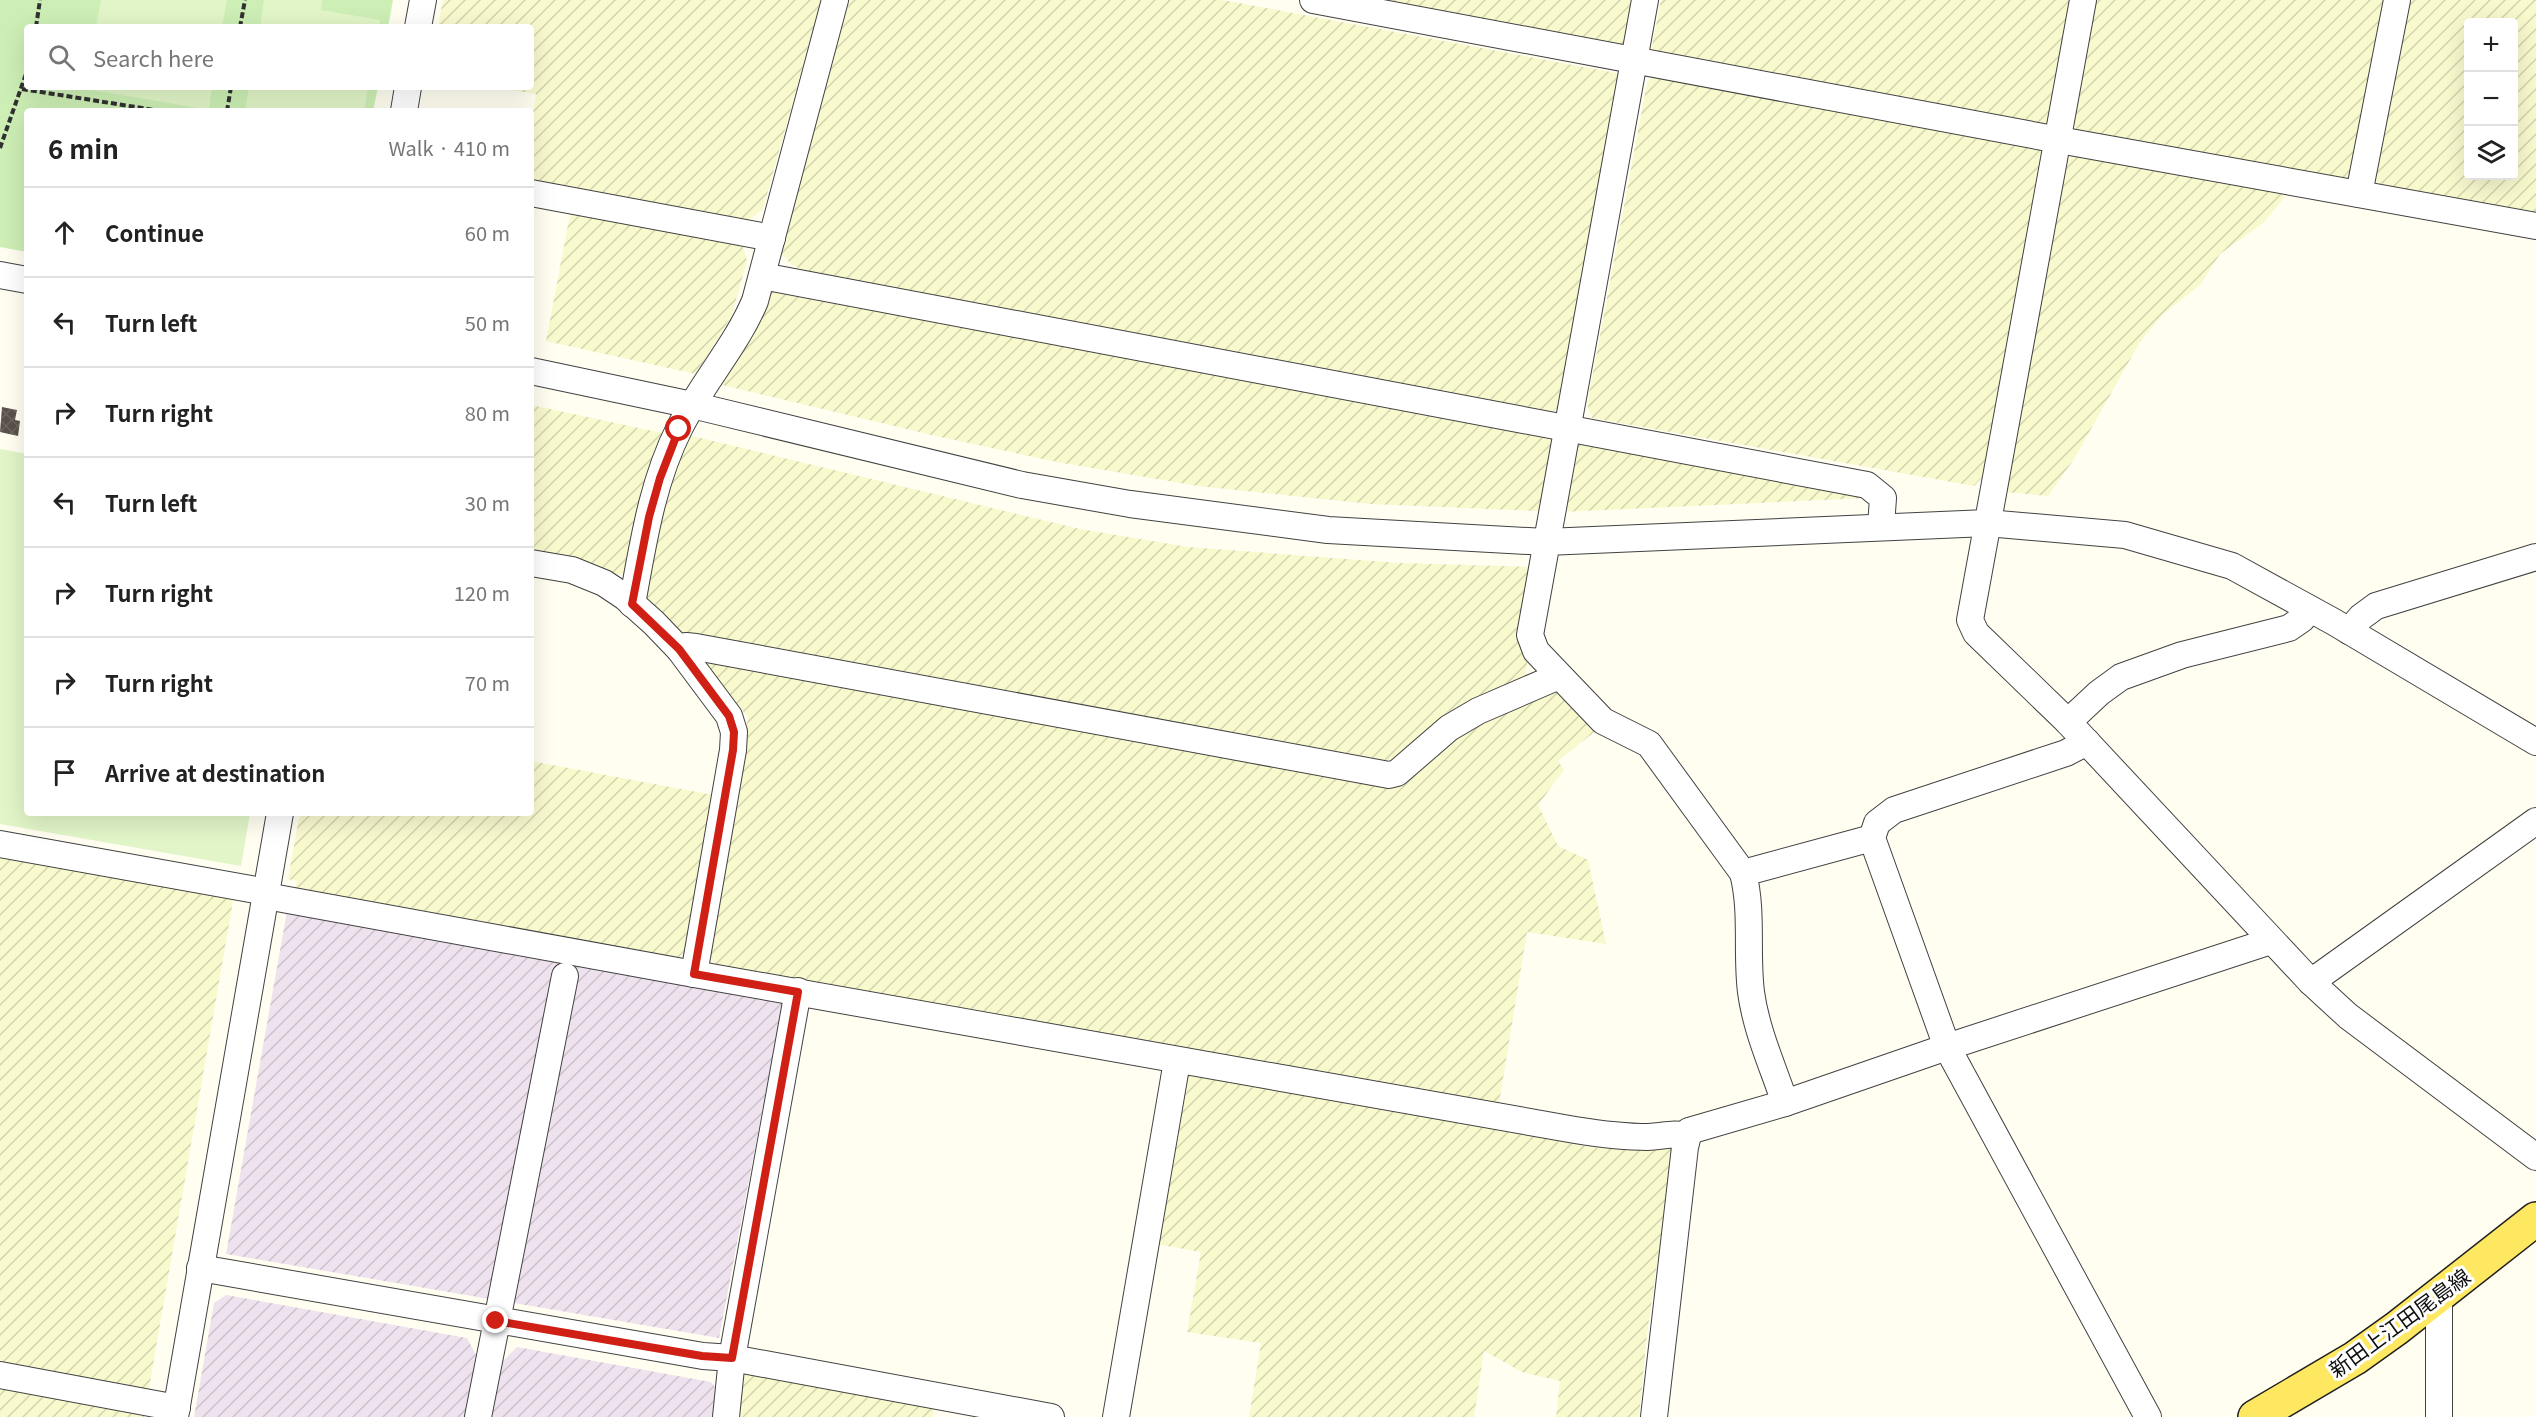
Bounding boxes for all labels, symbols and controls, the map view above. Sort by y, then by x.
map controls [2464,18,2518,180]
button: + [2464,18,2518,72]
search box [24,24,534,90]
icon: search [45,41,78,74]
text: Search here [93,41,214,73]
button: − [2464,72,2518,126]
button: layers [2464,126,2518,180]
text: 6 min [48,129,119,166]
text: Walk · 410 m [388,133,510,162]
icon: ahead [48,216,81,249]
text: Continue [105,216,204,248]
text: 60 m [465,218,510,247]
icon: left [48,306,81,339]
text: Turn left [105,306,197,338]
text: 50 m [465,308,510,337]
icon: right [48,396,81,429]
text: Turn right [105,396,213,428]
text: 80 m [465,398,510,427]
route start [665,415,691,441]
icon: left [48,486,81,519]
text: Turn left [105,486,197,518]
text: 30 m [465,488,510,517]
icon: right [48,576,81,609]
text: Turn right [105,576,213,608]
text: 120 m [454,578,510,607]
icon: right [48,666,81,699]
text: Turn right [105,666,213,698]
text: 70 m [465,668,510,697]
icon: arrive [48,756,81,789]
text: Arrive at destination [105,756,325,788]
street label: 新田上江田尾島線 [2322,1260,2476,1384]
route end [482,1307,508,1333]

